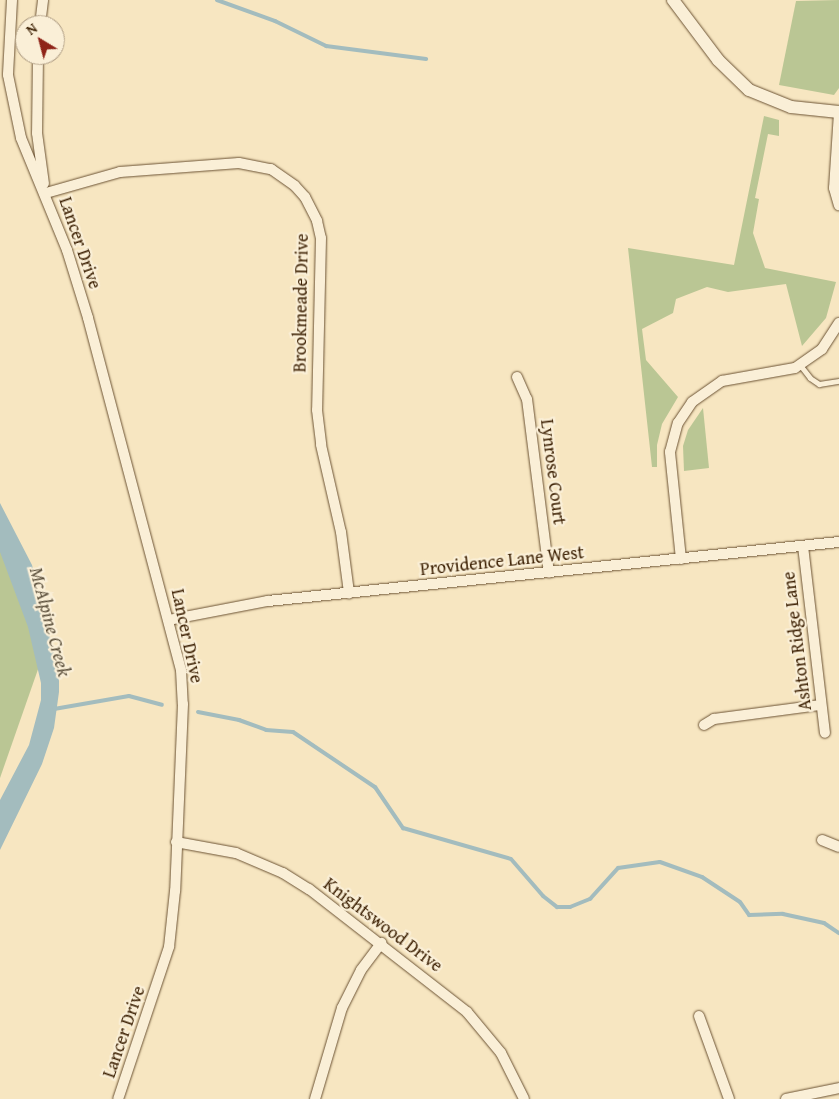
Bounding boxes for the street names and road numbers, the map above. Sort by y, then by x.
street label: Lancer Drive [54,194,106,292]
street label: Brookmeade Drive [289,233,313,373]
street label: Lynrose Court [536,418,570,526]
street label: Providence Lane West [419,542,585,580]
street label: Ashton Ridge Lane [778,570,816,712]
street label: Lancer Drive [166,587,208,685]
street label: Knightswood Drive [319,873,447,977]
street label: Lancer Drive [98,983,150,1081]

